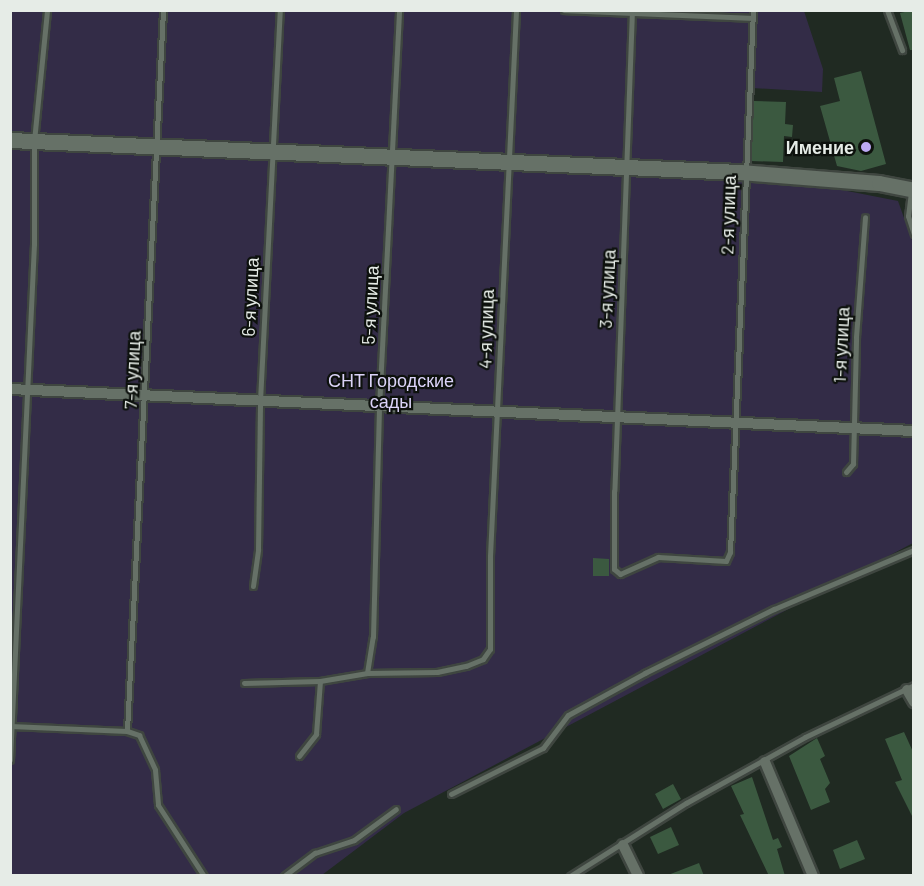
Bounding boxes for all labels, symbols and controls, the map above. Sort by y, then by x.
place label: Имение [786,136,854,158]
marker: Имение [859,140,873,154]
street label: 2-я улица [716,175,740,255]
street label: 3-я улица [594,249,620,329]
street label: 6-я улица [237,257,263,337]
street label: 5-я улица [357,265,383,345]
street label: 4-я улица [474,289,498,369]
street label: 1-я улица [828,306,854,384]
street label: 7-я улица [119,330,145,410]
park label: СНТ Городские сады [328,370,454,412]

